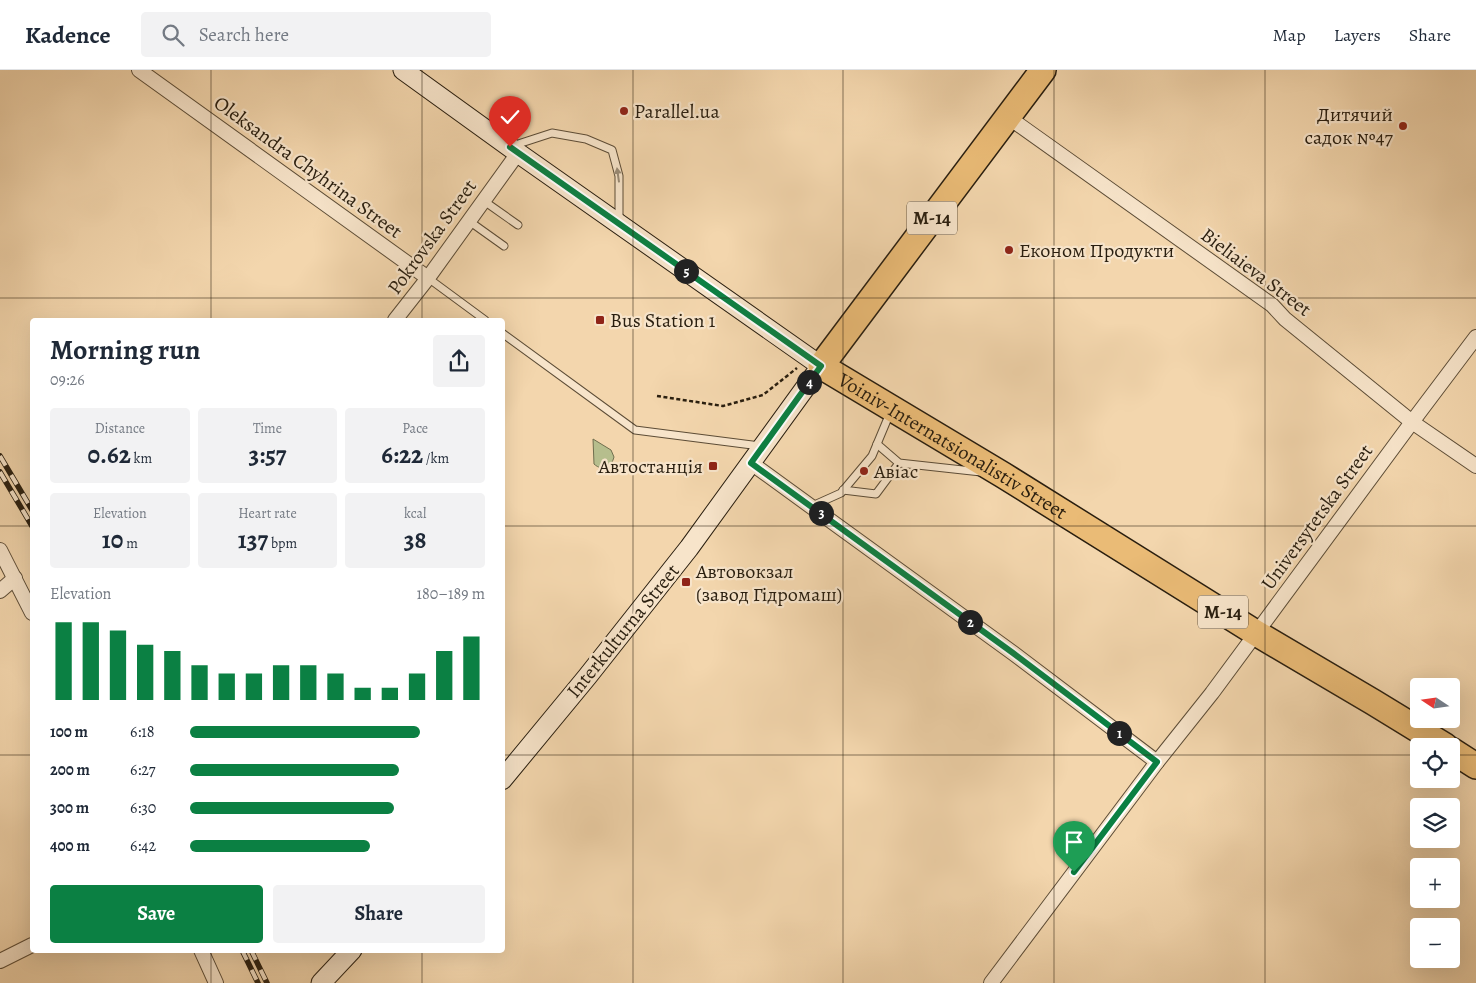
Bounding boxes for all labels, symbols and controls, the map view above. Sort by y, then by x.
search box [141,12,491,57]
text: Kadence [25,19,111,51]
icon: search [159,21,187,49]
text: Search here [199,22,289,48]
text: Map [1273,23,1306,47]
text: Layers [1334,23,1381,47]
text: Share [1409,23,1451,47]
street label: Oleksandra Chyhrina Street [208,89,408,245]
pin [489,96,531,147]
place label: Parallel.ua [634,98,720,125]
place label: Дитячий садок №47 [1305,101,1394,151]
icon: check [496,103,524,131]
marker: Parallel.ua [618,105,630,117]
marker: Дитячий садок №47 [1397,120,1409,132]
one-way arrow [613,167,621,183]
street label: Pokrovska Street [381,174,483,300]
road number: М-14 [907,202,957,234]
street label: Bieliaieva Street [1195,222,1317,323]
place label: Економ Продукти [1019,237,1174,264]
marker: Економ Продукти [1003,244,1015,256]
pin: 5 [674,258,698,284]
text: 5 [684,262,689,281]
place label: Bus Station 1 [610,307,715,334]
marker: Bus Station 1 [594,314,606,326]
text: Morning run [50,331,200,369]
button: share [433,335,485,387]
street label: Voiniv-Internatsionalistiv Street [832,365,1073,526]
text: 09:26 [50,369,85,391]
pin: 4 [796,370,822,394]
text: 4 [806,373,813,392]
text: Distance [95,419,145,438]
text: Time [253,419,282,438]
text: Pace [402,419,428,438]
text: 0.62 [88,438,131,472]
text: 3:57 [248,438,287,472]
text: 6:22 [381,438,423,472]
street label: Universytetska Street [1255,438,1379,595]
text: km [131,449,152,468]
text: /km [423,449,449,468]
place label: Автостанція [597,453,703,480]
place label: Авіас [873,458,918,485]
marker: Автостанція [707,460,719,472]
marker: Авіас [858,465,870,477]
pin: 3 [808,500,834,526]
text: Elevation [93,504,147,523]
text: Heart rate [238,504,297,523]
text: kcal [404,504,426,523]
text: 3 [818,504,825,523]
text: 10 [102,523,123,557]
text: 137 [238,523,268,557]
text: 38 [404,523,427,557]
text: m [123,534,138,553]
text: bpm [268,534,297,553]
street label: Interkulturna Street [560,558,686,704]
place label: Автовокзал (завод Гідромаш) [695,558,842,608]
marker: Автовокзал (завод Гідромаш) [680,576,692,588]
text: Elevation [50,583,111,605]
text: 180–189 m [417,583,485,605]
road number: М-14 [1198,596,1248,628]
pin: 2 [958,610,982,634]
text: 2 [967,613,974,632]
north arrow [1410,678,1460,728]
map controls [1410,678,1460,968]
pin: 1 [1106,720,1132,746]
text: 100 m [50,721,88,743]
text: 6:18 [130,721,154,743]
text: 1 [1117,724,1122,743]
button: locate [1410,738,1460,788]
text: 200 m [50,759,90,781]
text: 6:27 [130,759,156,781]
text: 300 m [50,797,89,819]
text: 6:30 [130,797,156,819]
button: layers [1410,798,1460,848]
pin [1053,821,1095,872]
icon: arrive [1060,828,1088,856]
text: 400 m [50,835,90,857]
text: 6:42 [130,835,156,857]
button: + [1410,858,1460,908]
button: Save [50,885,263,943]
button: Share [273,885,485,943]
button: − [1410,918,1460,968]

